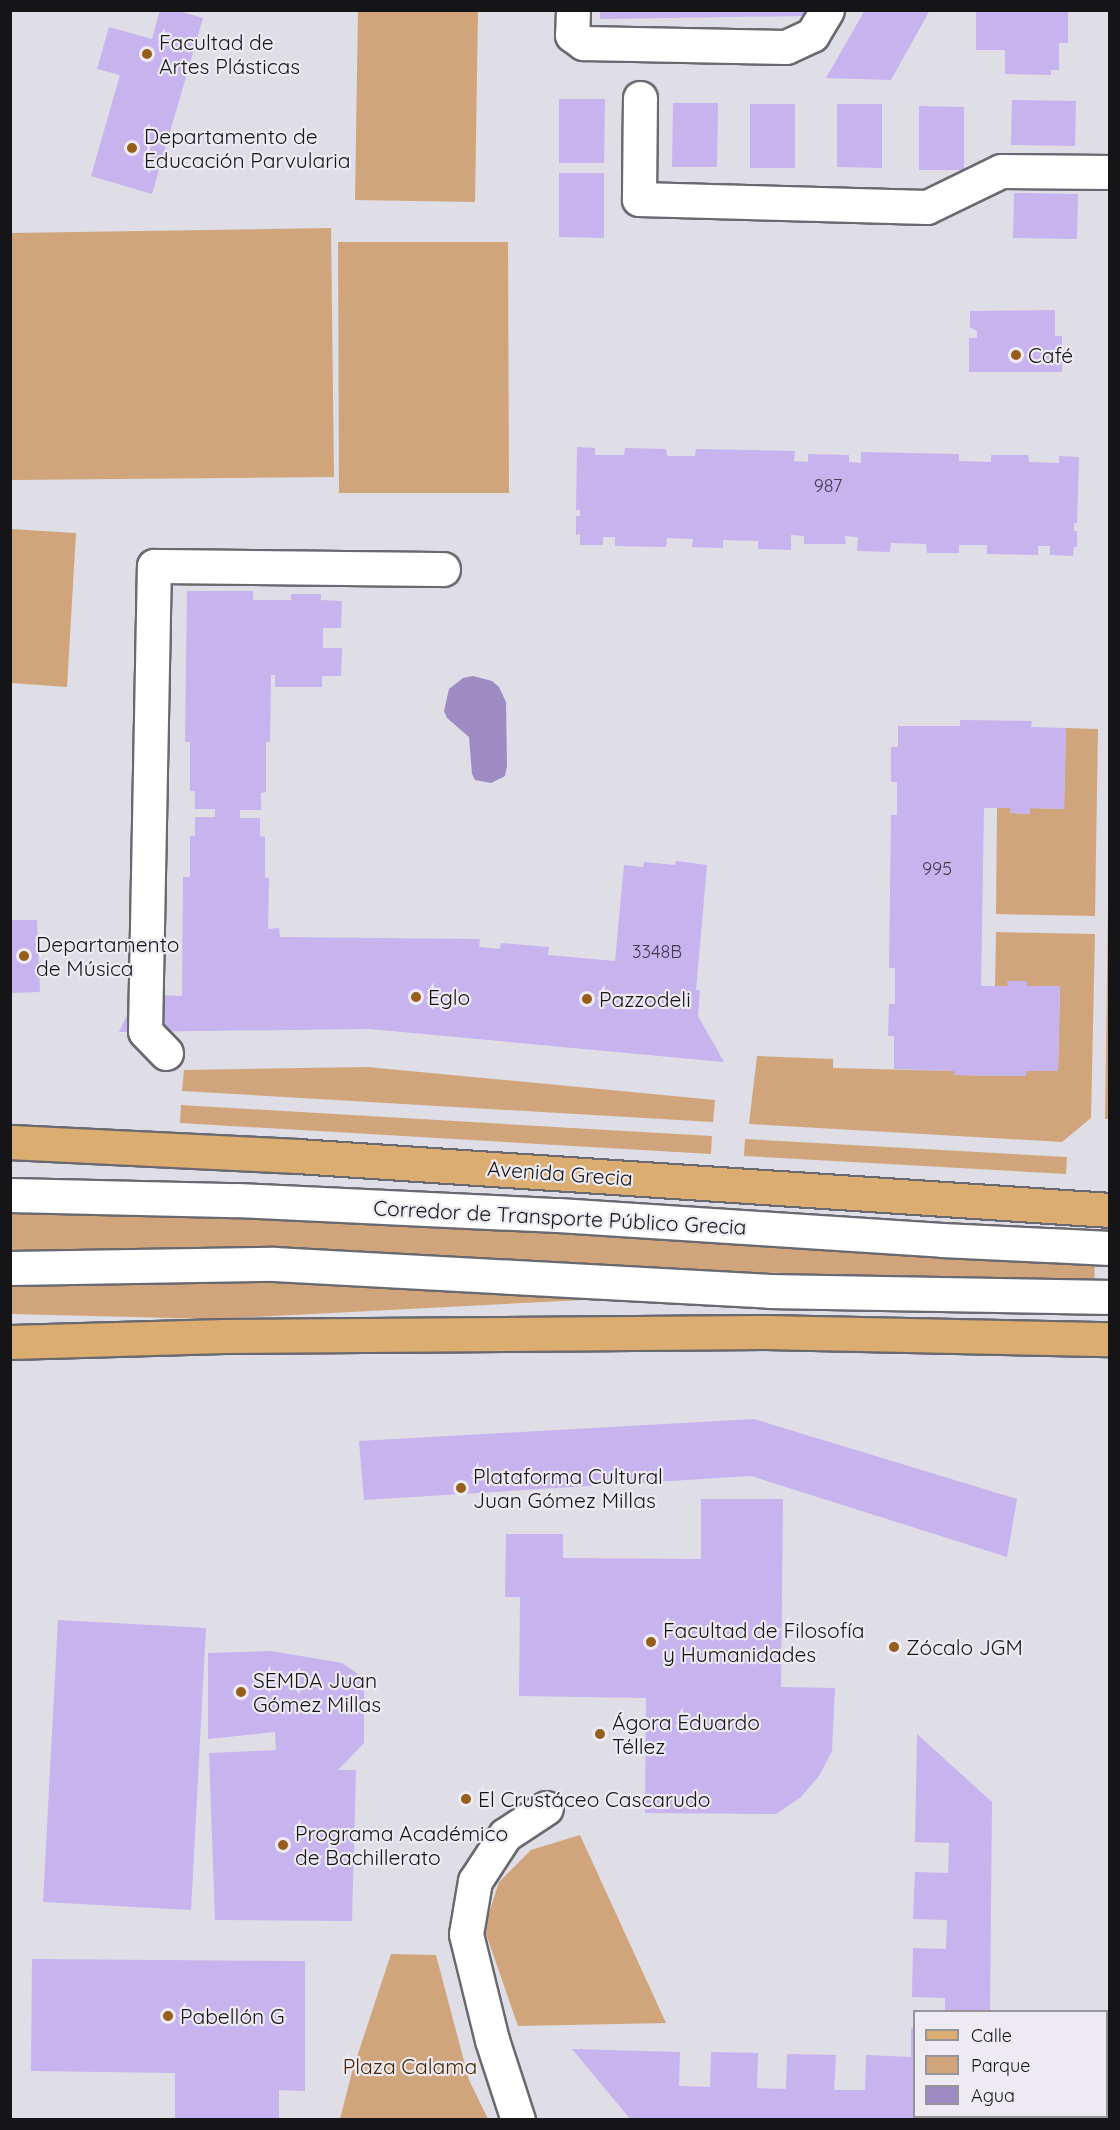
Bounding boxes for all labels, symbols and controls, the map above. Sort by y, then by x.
place label: Facultad de Artes Plásticas [159,29,300,79]
marker: Facultad de Artes Plásticas [140,47,154,61]
place label: Departamento de Educación Parvularia [144,123,351,173]
marker: Departamento de Educación Parvularia [125,141,139,155]
place label: Café [1028,342,1073,368]
marker: Café [1009,348,1023,362]
house number: 987 [814,475,842,497]
house number: 995 [922,858,952,880]
place label: Departamento de Música [36,931,179,981]
house number: 3348B [632,941,682,963]
marker: Departamento de Música [17,949,31,963]
place label: Eglo [428,984,470,1010]
place label: Pazzodeli [599,986,691,1012]
marker: Eglo [409,990,423,1004]
marker: Pazzodeli [580,992,594,1006]
street label: Avenida Grecia [486,1155,634,1191]
street label: Corredor de Transporte Público Grecia [373,1195,747,1239]
place label: Plataforma Cultural Juan Gómez Millas [473,1463,663,1513]
marker: Plataforma Cultural Juan Gómez Millas [454,1481,468,1495]
place label: Facultad de Filosofía y Humanidades [663,1617,864,1667]
place label: Zócalo JGM [906,1634,1023,1660]
marker: Facultad de Filosofía y Humanidades [644,1635,658,1649]
marker: Zócalo JGM [887,1640,901,1654]
place label: SEMDA Juan Gómez Millas [253,1667,381,1717]
marker: SEMDA Juan Gómez Millas [234,1685,248,1699]
place label: Ágora Eduardo Téllez [612,1709,760,1759]
marker: Ágora Eduardo Téllez [593,1727,607,1741]
place label: El Crustáceo Cascarudo [478,1786,710,1812]
marker: El Crustáceo Cascarudo [459,1792,473,1806]
place label: Programa Académico de Bachillerato [295,1820,508,1870]
marker: Programa Académico de Bachillerato [276,1838,290,1852]
place label: Pabellón G [180,2003,285,2029]
marker: Pabellón G [161,2009,175,2023]
legend [913,2010,1108,2118]
text: Calle [971,2024,1012,2047]
park label: Plaza Calama [343,2053,477,2079]
text: Parque [971,2054,1030,2077]
text: Agua [971,2084,1015,2107]

